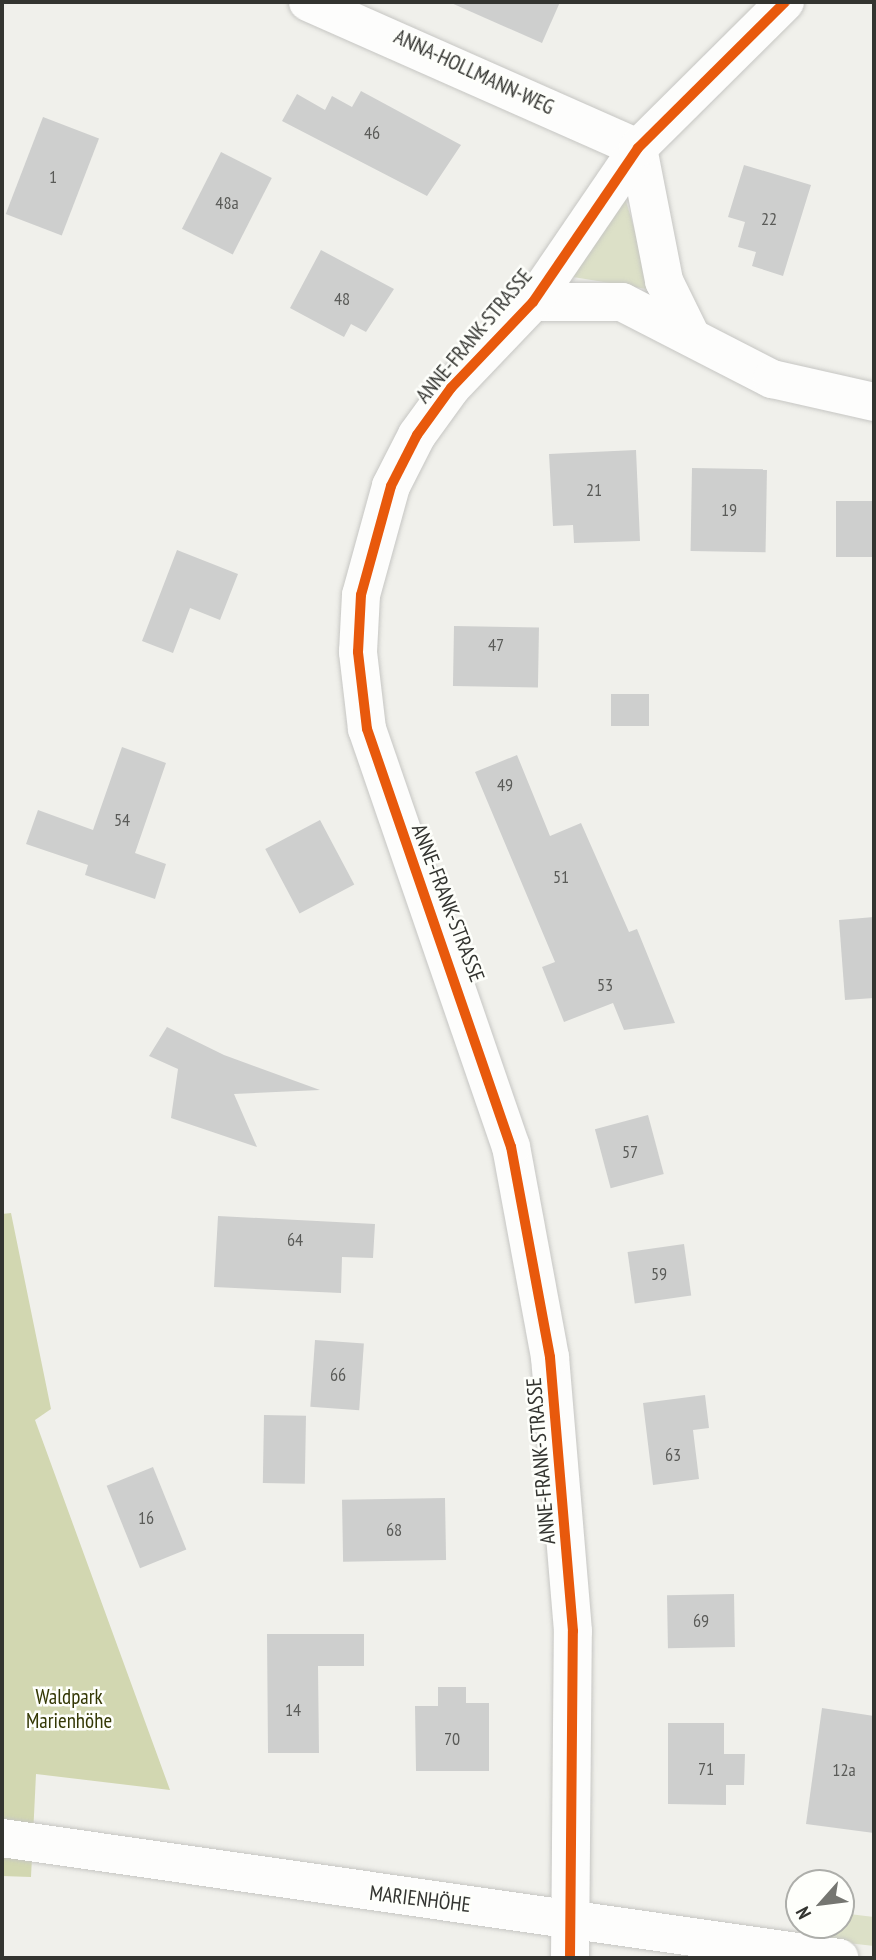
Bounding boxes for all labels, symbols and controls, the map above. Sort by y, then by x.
street label: ANNA-HOLLMANN-WEG [390,24,558,120]
house number: 46 [364,122,380,144]
house number: 1 [49,166,57,188]
house number: 48a [215,192,239,214]
house number: 22 [761,208,777,230]
street label: ANNE-FRANK-STRASSE [411,264,537,408]
house number: 48 [334,288,350,310]
house number: 21 [586,479,602,501]
house number: 19 [721,499,737,521]
house number: 47 [488,634,504,656]
house number: 49 [497,774,513,796]
house number: 54 [114,809,130,831]
street label: ANNE-FRANK-STRASSE [406,820,490,986]
house number: 51 [553,866,569,888]
house number: 53 [597,974,613,996]
house number: 57 [622,1141,638,1163]
house number: 64 [287,1229,303,1251]
house number: 59 [651,1263,667,1285]
house number: 66 [330,1364,346,1386]
street label: ANNE-FRANK-STRASSE [521,1377,561,1545]
house number: 63 [665,1444,681,1466]
house number: 16 [138,1507,154,1529]
house number: 68 [386,1519,402,1541]
house number: 69 [693,1610,709,1632]
park label: Waldpark Marienhöhe [26,1684,112,1734]
house number: 14 [285,1699,301,1721]
house number: 70 [444,1728,460,1750]
house number: 71 [698,1758,714,1780]
house number: 12a [832,1759,856,1781]
north arrow [785,1869,855,1939]
street label: MARIENHÖHE [368,1880,472,1918]
text: N [790,1903,816,1923]

